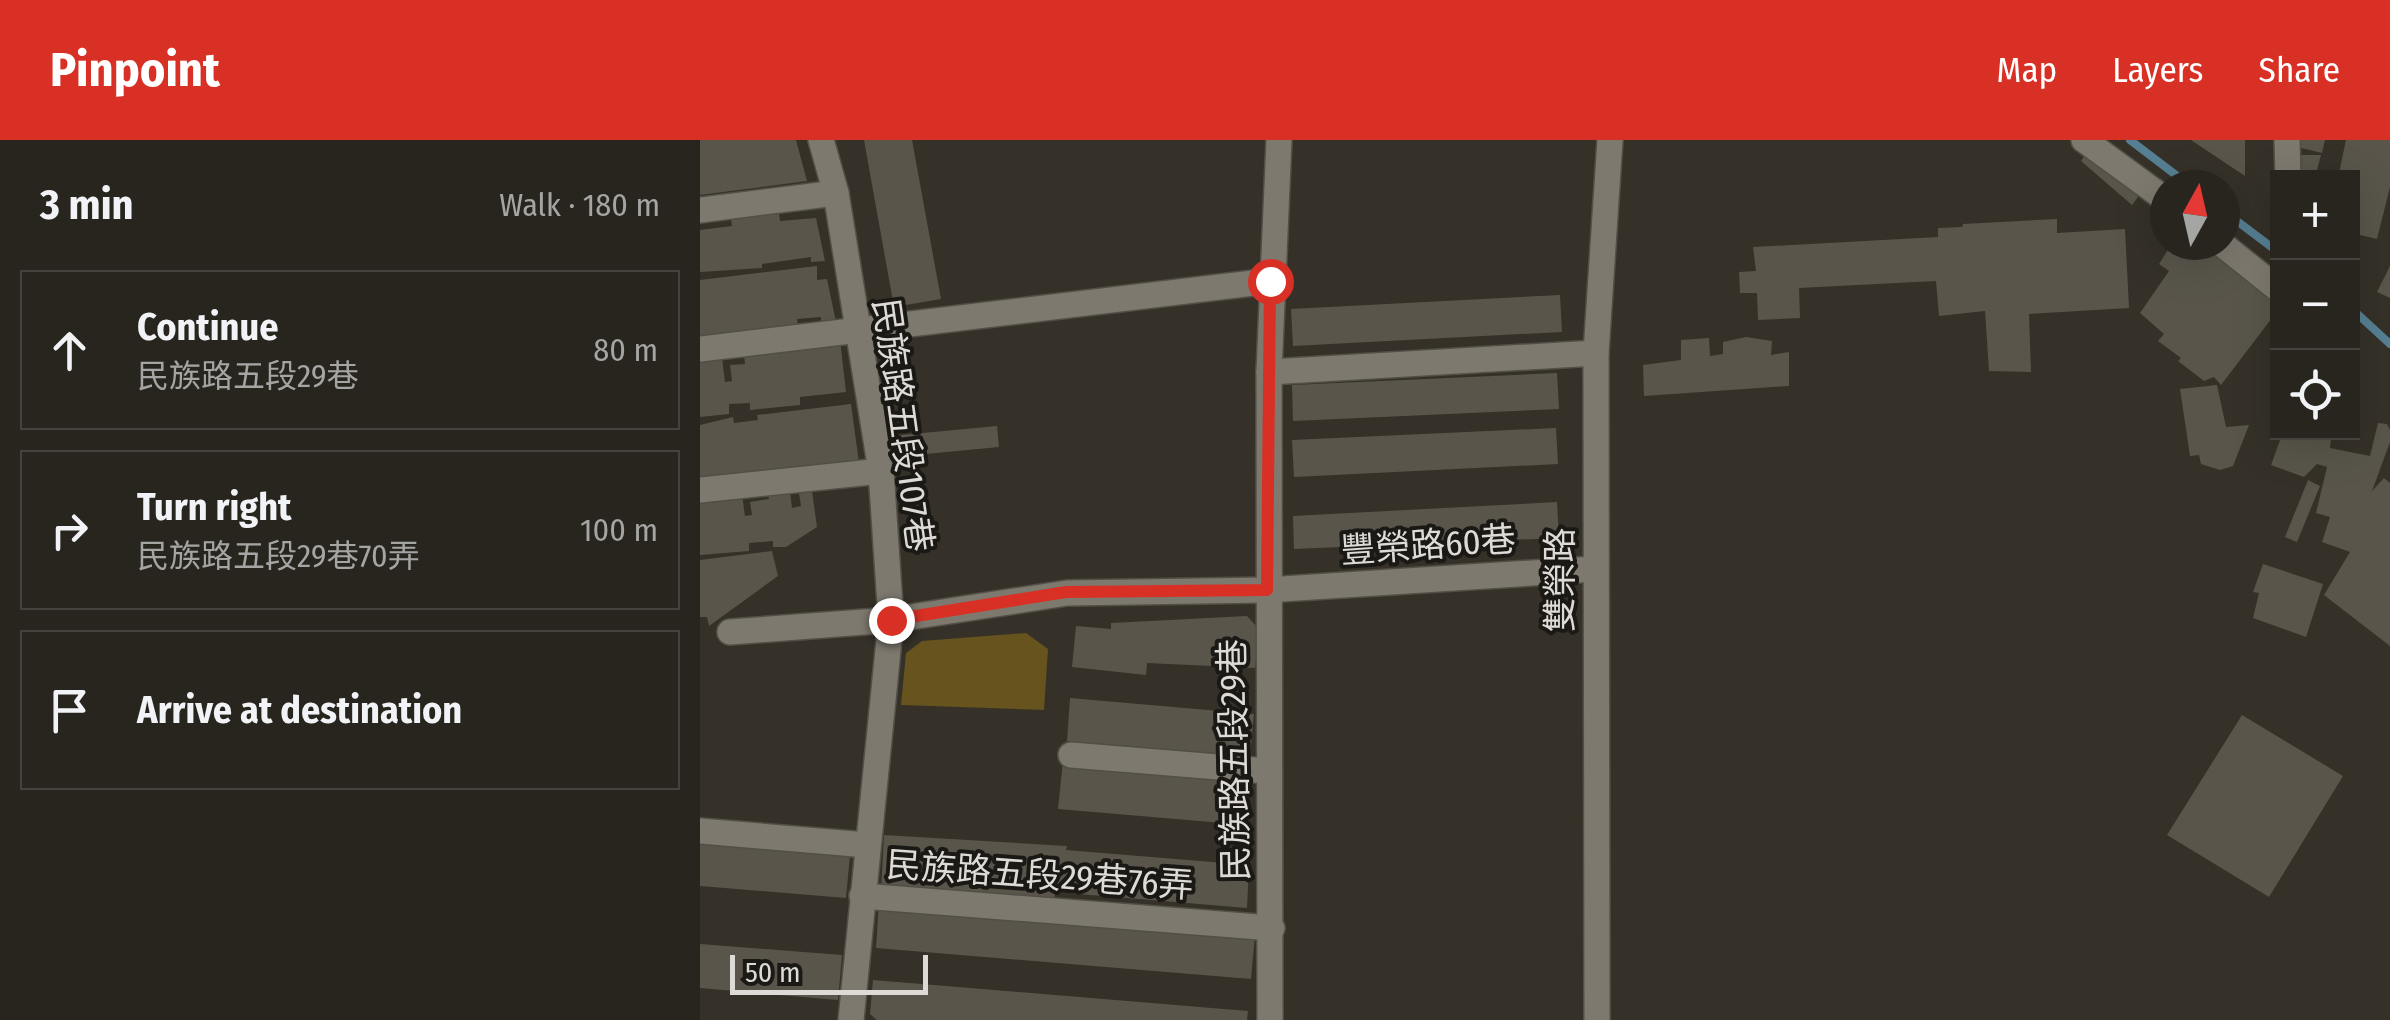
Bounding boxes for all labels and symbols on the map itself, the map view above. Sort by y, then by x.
north arrow [2150,170,2240,260]
route start [1248,259,1294,305]
street label: 民族路五段107巷 [864,296,942,554]
street label: 豐榮路60巷 [1339,518,1517,572]
street label: 雙榮路 [1539,527,1581,633]
route end [869,598,915,644]
street label: 民族路五段29巷 [1211,639,1257,881]
street label: 民族路五段29巷76弄 [885,843,1195,907]
scale bar [730,950,928,994]

